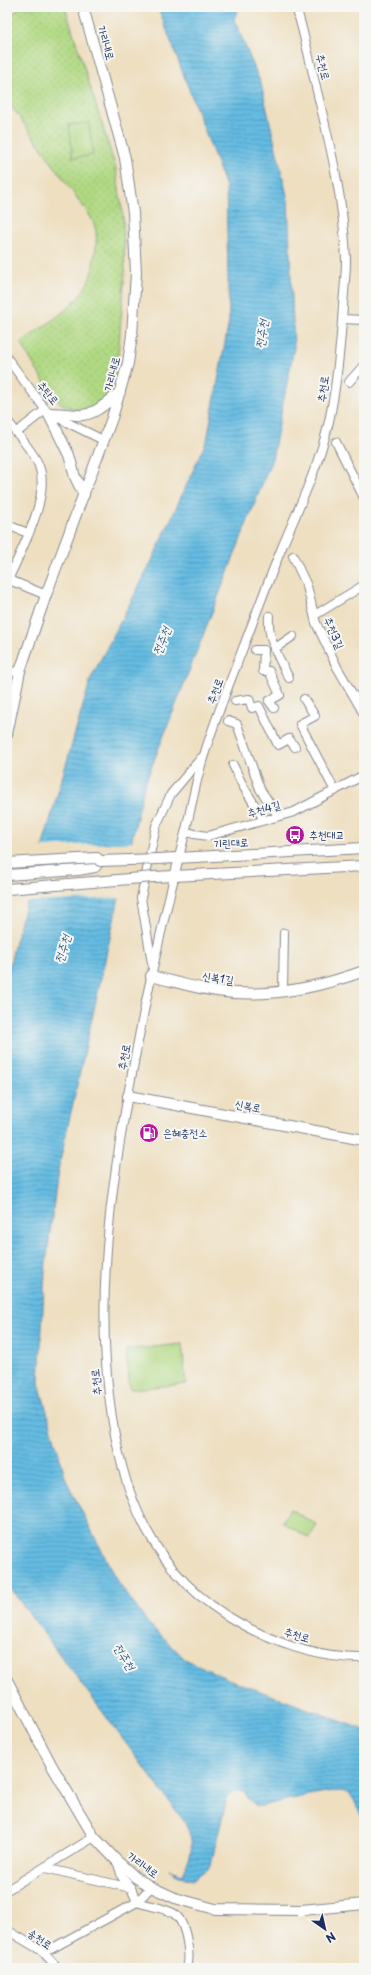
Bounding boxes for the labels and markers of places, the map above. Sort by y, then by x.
bus stop icon: 추천대교 [284,824,306,846]
place label: 추천대교 [309,826,344,843]
fuel station icon: 은혜충전소 [138,1122,160,1144]
place label: 은혜충전소 [163,1124,207,1141]

